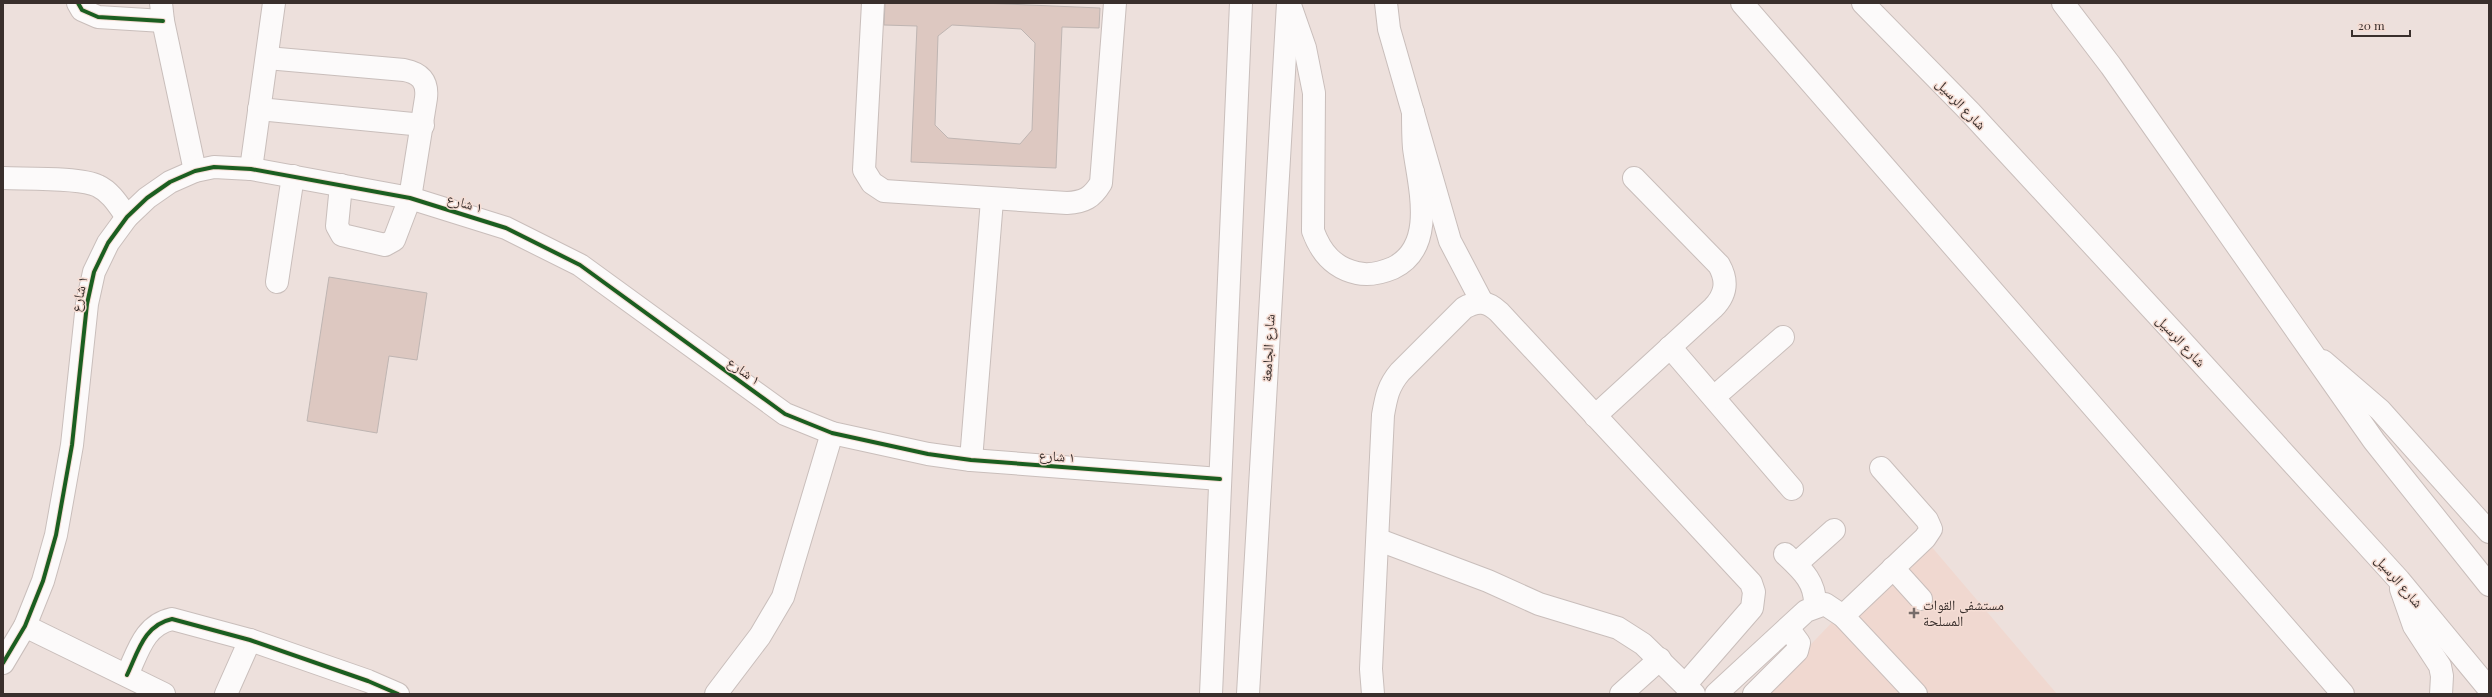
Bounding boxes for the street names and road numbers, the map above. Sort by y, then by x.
street label: شارع الرسيل [1931,74,1991,134]
street label: ١ شارع [445,188,485,218]
street label: ١ شارع [65,274,93,314]
street label: شارع الرسيل [2152,311,2210,371]
street label: شارع الجامعة [1256,314,1280,382]
street label: ١ شارع [723,352,765,390]
street label: ١ شارع [1038,445,1076,467]
street label: شارع الرسيل [2370,550,2428,612]

